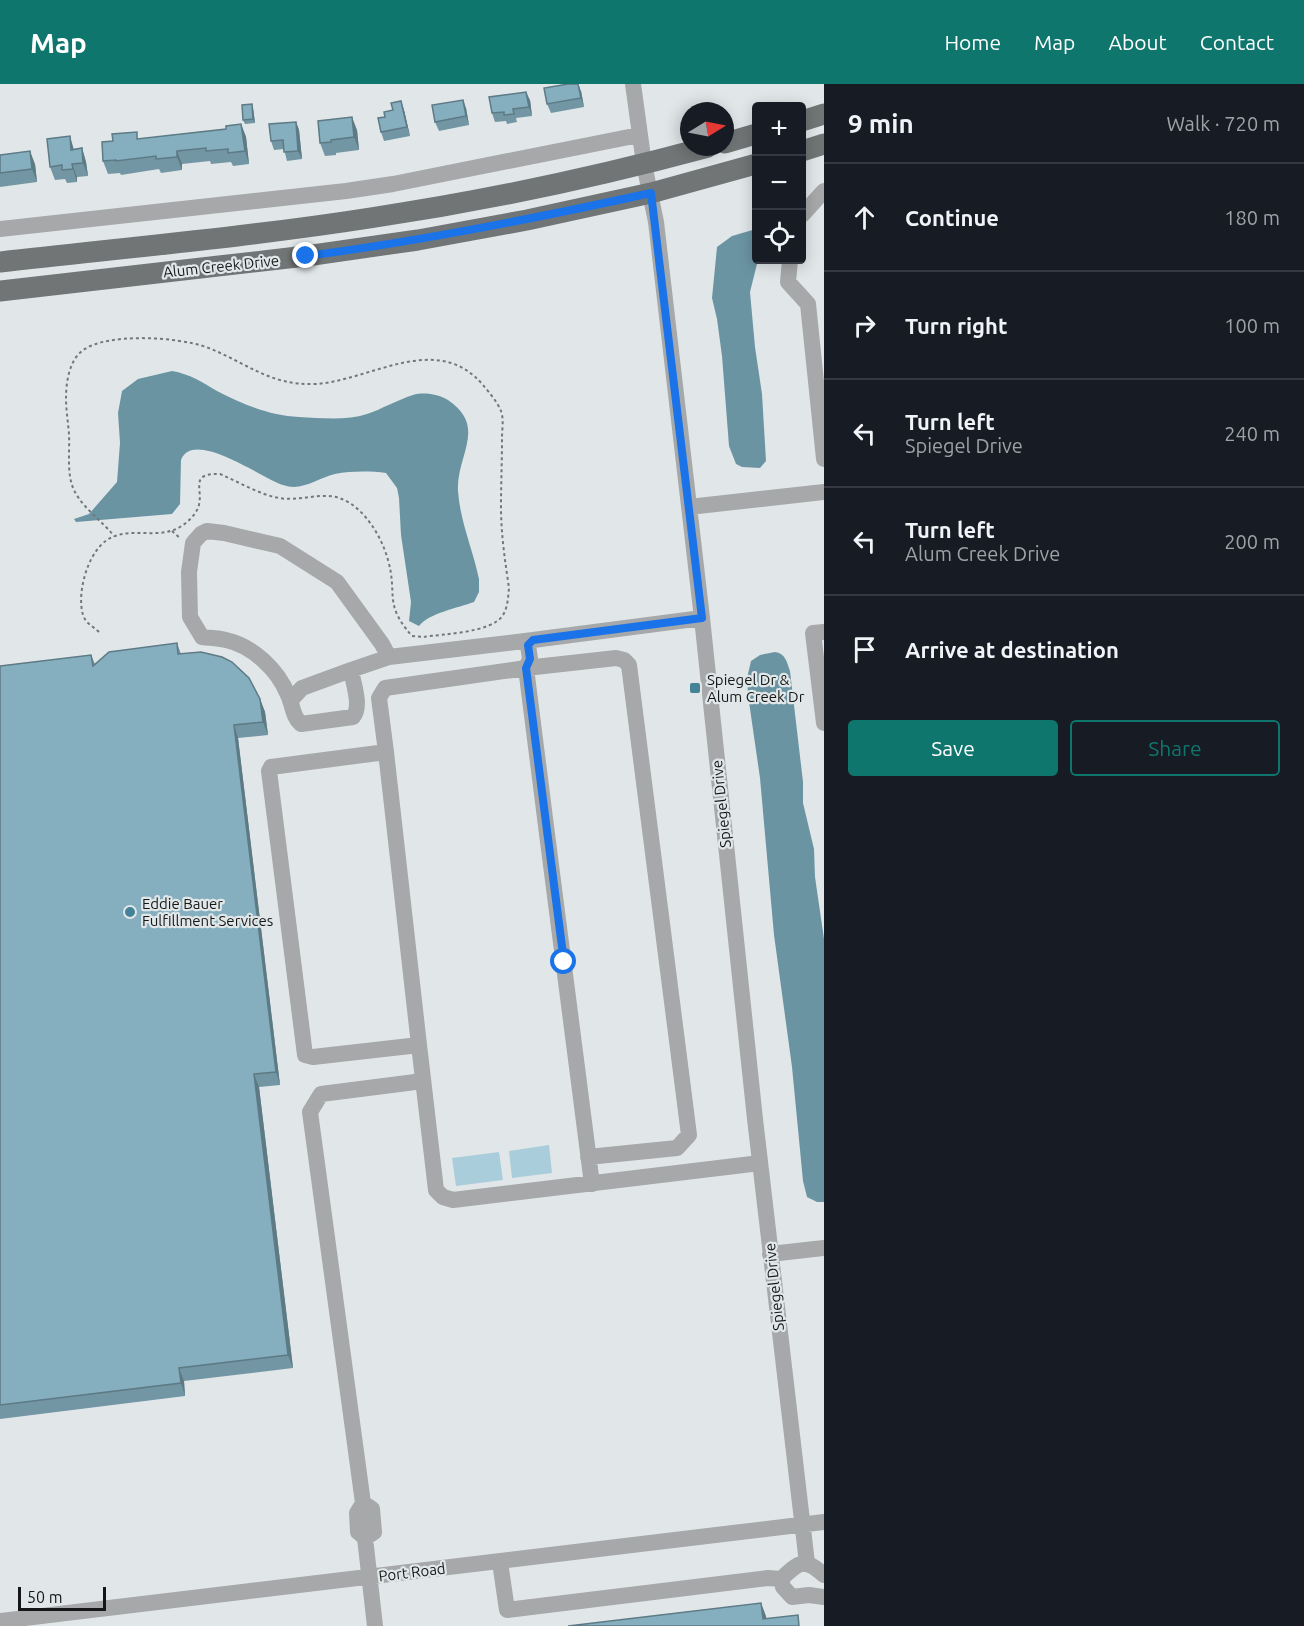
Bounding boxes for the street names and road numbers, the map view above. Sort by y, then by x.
street label: Alum Creek Drive [162,251,280,281]
street label: Spiegel Drive [708,759,734,849]
street label: Spiegel Drive [761,1242,787,1332]
street label: Port Road [378,1559,446,1585]

